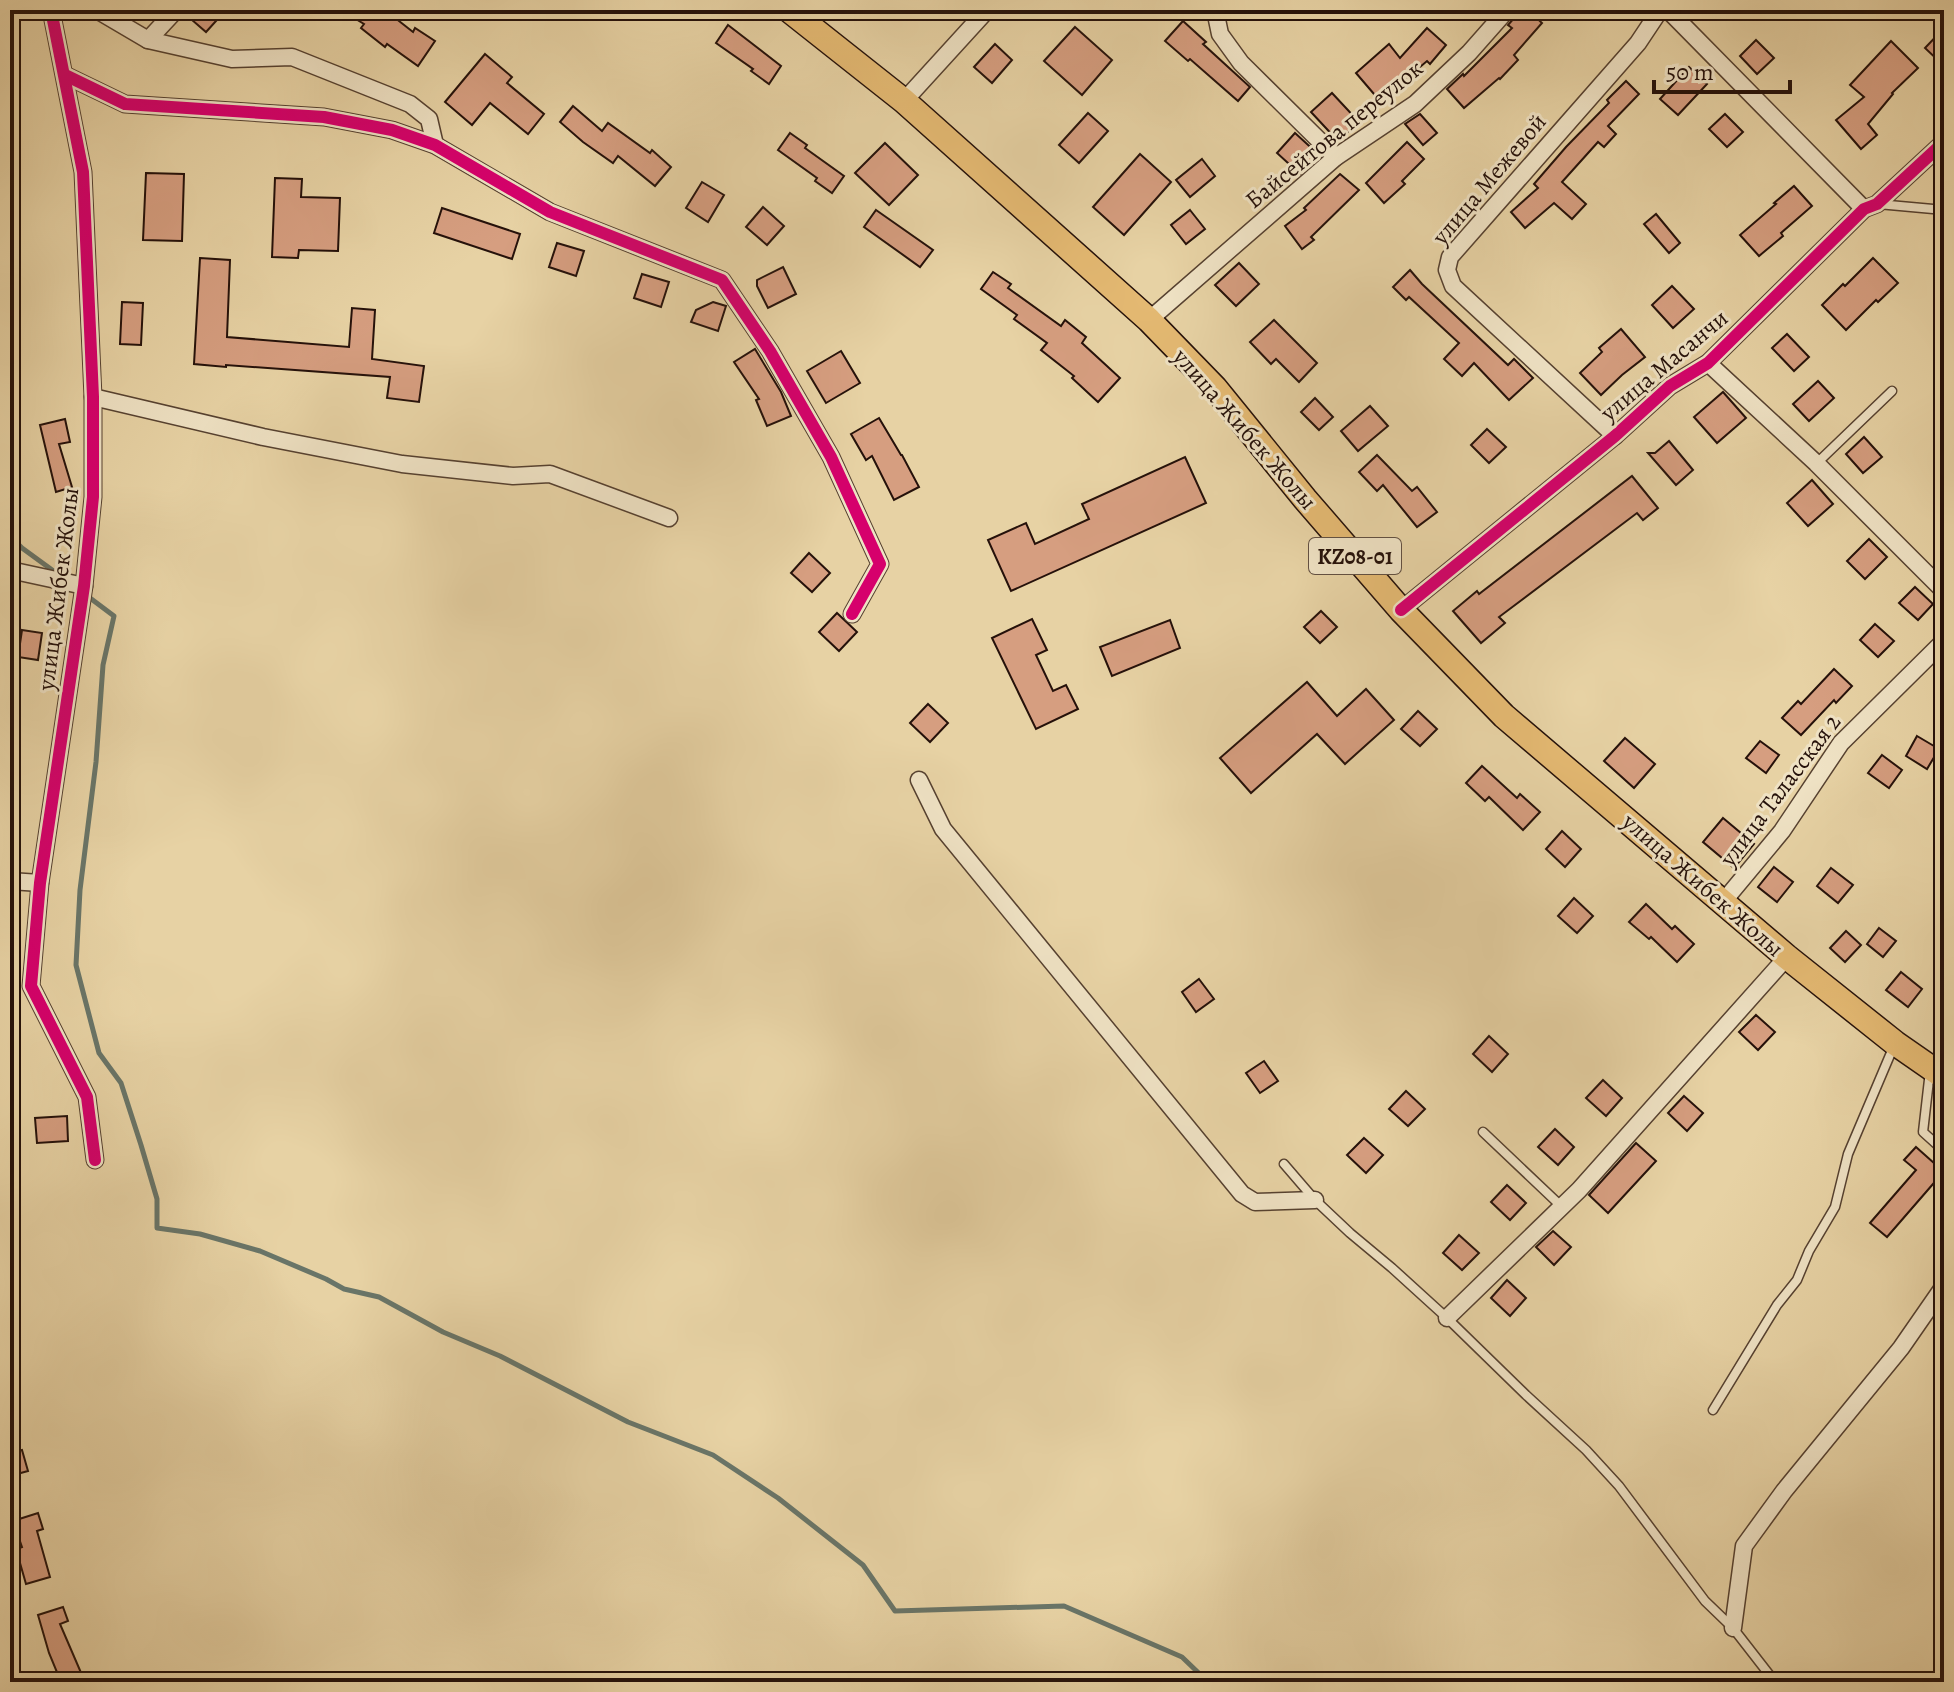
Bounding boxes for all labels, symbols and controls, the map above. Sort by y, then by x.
scale bar [1654,44,1790,94]
street label: Байсейтова переулок [1238,52,1430,216]
text: 50 m [1666,56,1714,88]
street label: улица Межевой [1424,106,1553,252]
street label: улица Масанчи [1592,302,1735,429]
street label: улица Жибек Жолы [1165,341,1324,516]
street label: улица Жибек Жолы [30,486,86,693]
road number: KZ08-01 [1309,538,1401,574]
street label: улица Таласская 2 [1711,707,1848,874]
street label: улица Жибек Жолы [1615,805,1790,964]

